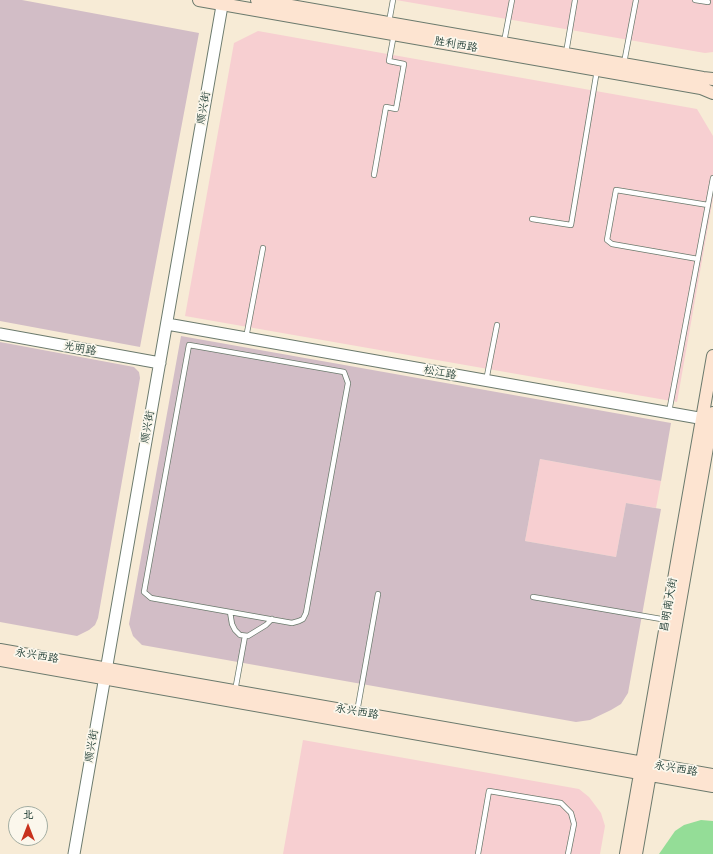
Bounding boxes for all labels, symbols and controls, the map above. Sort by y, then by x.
street label: 胜利西路 [433,35,479,55]
street label: 顺兴街 [195,91,213,125]
street label: 光明路 [63,340,97,358]
street label: 松江路 [423,364,457,382]
street label: 顺兴街 [139,410,157,444]
street label: 昌明南大街 [658,577,680,633]
street label: 永兴西路 [14,646,60,666]
street label: 永兴西路 [334,702,380,722]
street label: 顺兴街 [83,729,101,763]
street label: 永兴西路 [653,759,699,779]
north arrow [8,806,48,846]
text: 北 [23,808,34,821]

